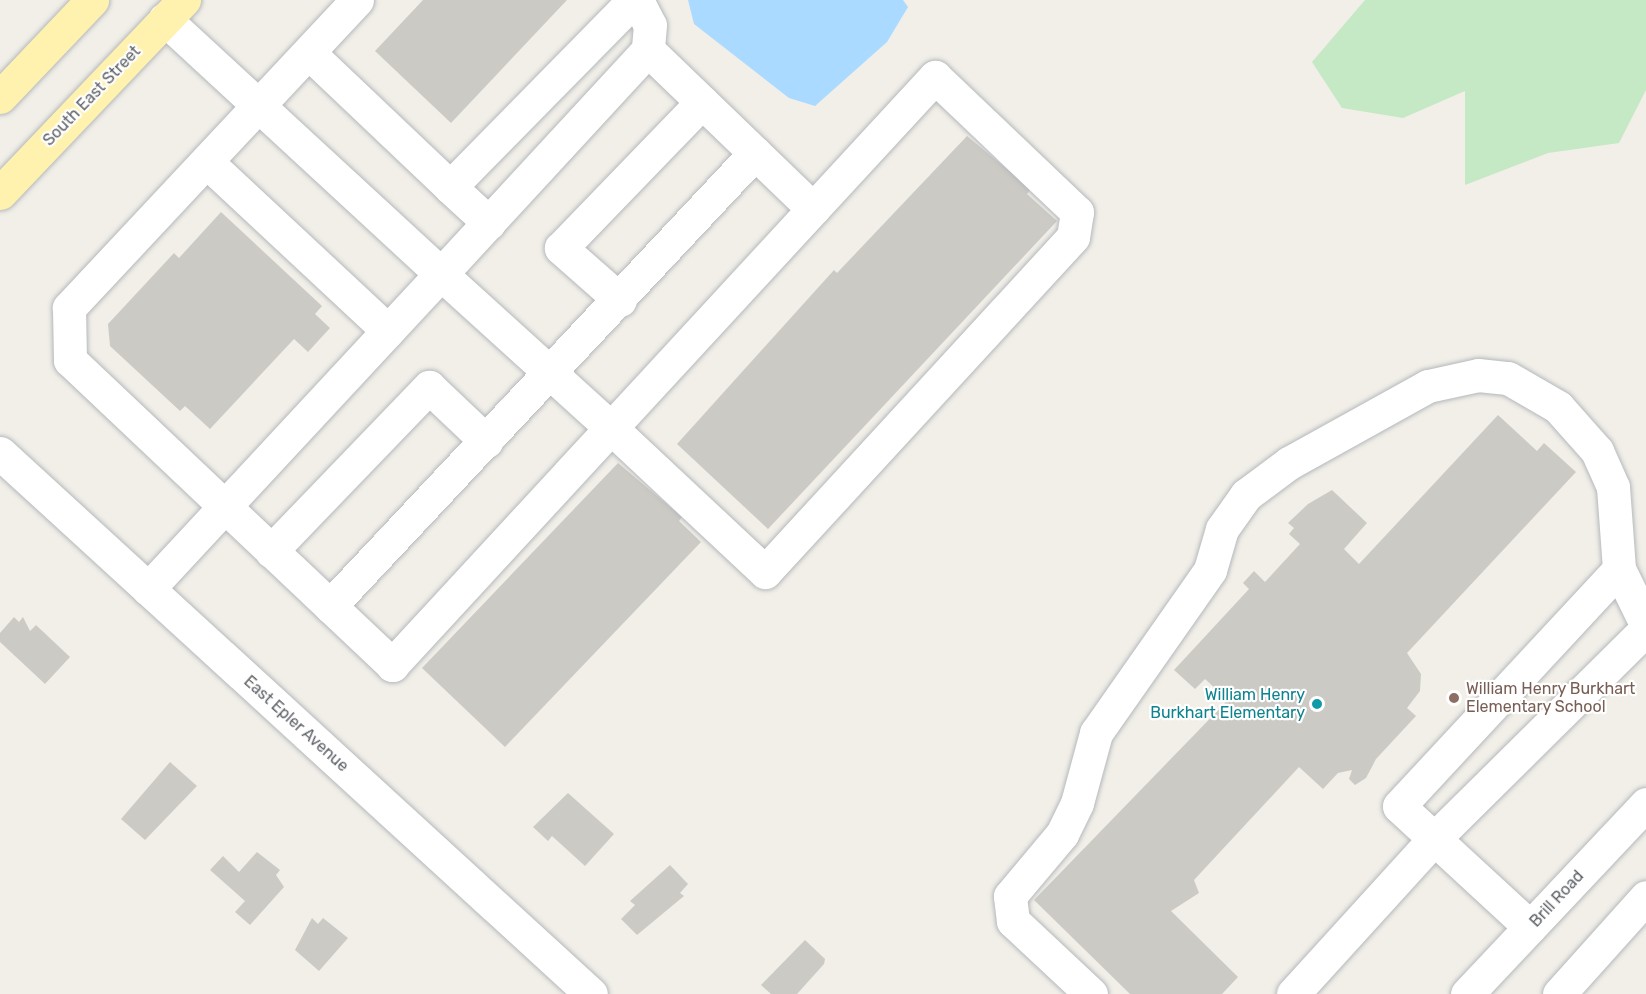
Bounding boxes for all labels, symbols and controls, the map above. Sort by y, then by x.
street label: South East Street [39,42,145,150]
street label: East Epler Avenue [239,672,353,776]
place label: William Henry Burkhart Elementary School [1466,679,1636,717]
place label: William Henry Burkhart Elementary [1150,685,1305,723]
marker: William Henry Burkhart Elementary School [1447,691,1461,705]
marker: William Henry Burkhart Elementary [1310,697,1324,711]
street label: Brill Road [1526,867,1588,931]

